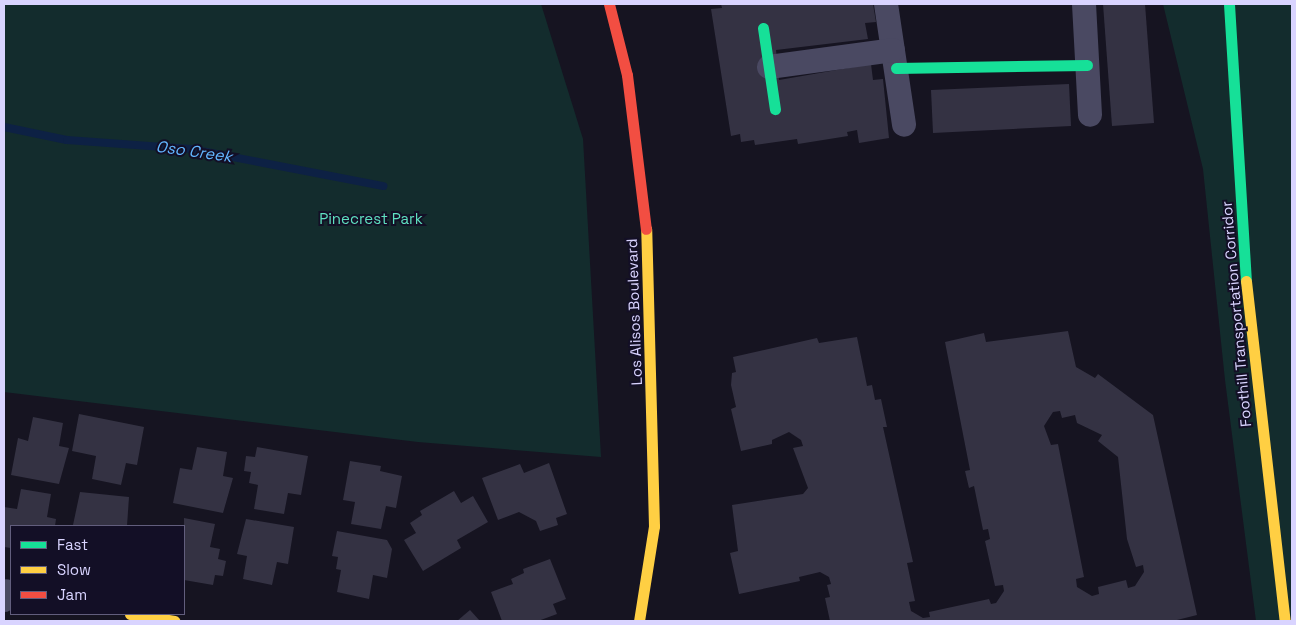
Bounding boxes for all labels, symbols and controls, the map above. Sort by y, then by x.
water label: Oso Creek [155,137,233,167]
street label: Foothill Transportation Corridor [1217,200,1255,428]
park label: Pinecrest Park [319,210,423,228]
street label: Los Alisos Boulevard [622,238,646,386]
legend [10,525,185,615]
text: Fast [57,535,88,554]
text: Slow [57,560,91,579]
text: Jam [57,585,87,604]

